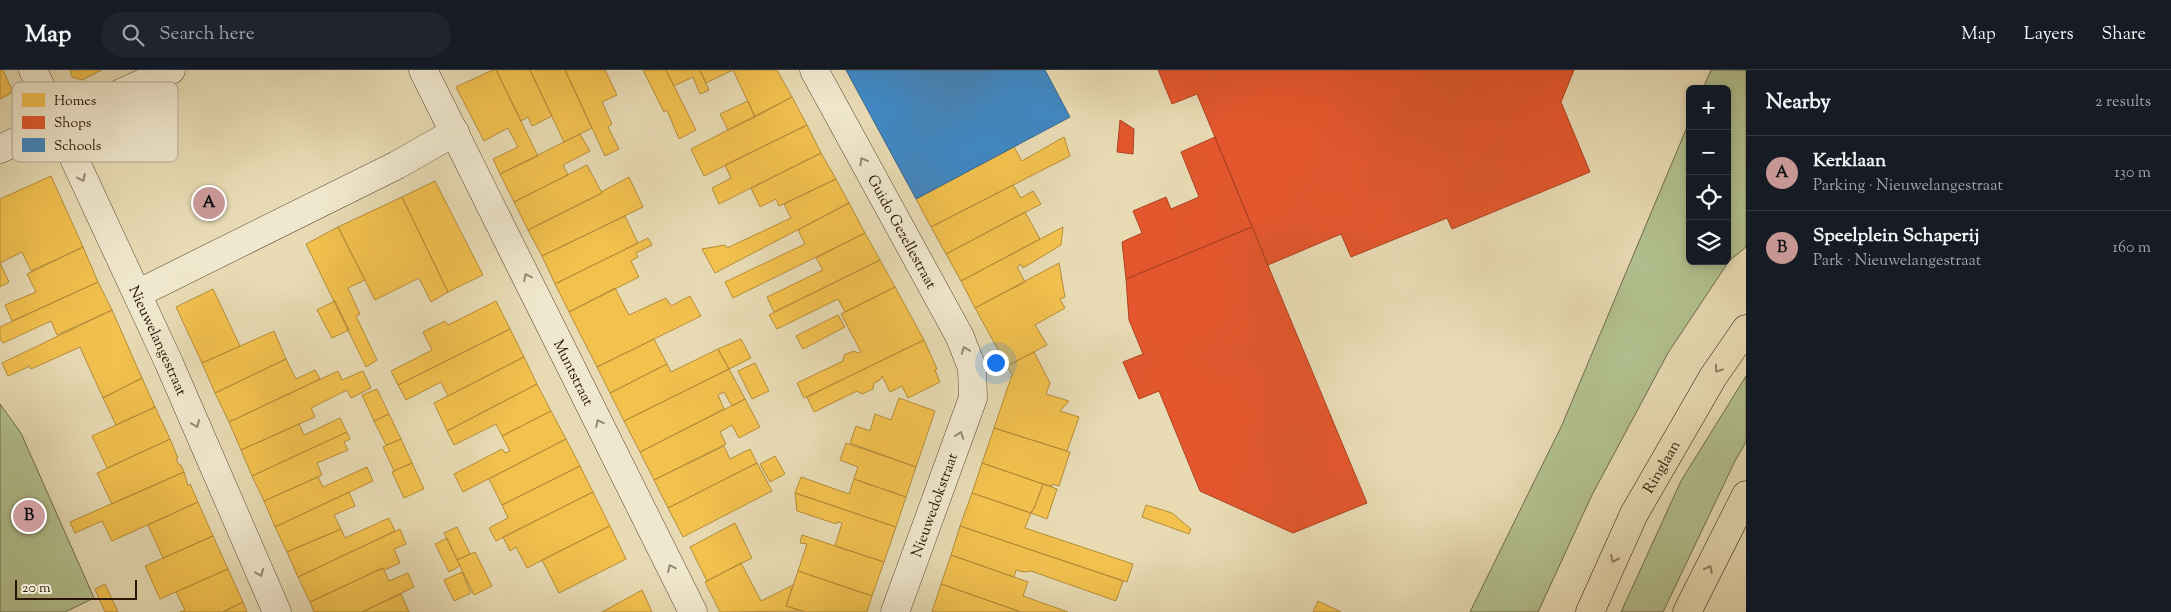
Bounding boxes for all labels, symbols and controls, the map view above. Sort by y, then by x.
search box [101,12,451,57]
text: Map [25,18,71,52]
icon: search [119,21,147,49]
text: Search here [159,21,255,48]
text: Map [1961,22,1996,48]
text: Layers [2024,22,2074,48]
text: Share [2102,22,2146,48]
legend [12,82,178,162]
map controls [1686,85,1731,265]
button: + [1686,85,1731,130]
text: Nearby [1766,88,1831,118]
text: 2 results [2095,91,2151,114]
text: Homes [54,92,96,112]
text: Shops [54,114,91,134]
button: − [1686,130,1731,175]
text: Schools [54,137,101,157]
text: Kerklaan [1813,148,1886,175]
one-way arrow [860,157,870,166]
text: A [1776,162,1789,185]
text: 130 m [2114,162,2151,185]
street label: Guido Gezellestraat [861,171,941,293]
one-way arrow [76,173,86,182]
button: locate [1686,175,1731,220]
text: Parking · Nieuwelangestraat [1813,175,2003,198]
pin: A [193,184,225,222]
button: layers [1686,220,1731,265]
text: Speelplein Schaperij [1813,223,1979,250]
text: B [1777,237,1787,260]
text: 160 m [2113,237,2151,260]
text: Park · Nieuwelangestraat [1813,250,1981,273]
one-way arrow [523,273,533,282]
street label: Nieuwelangestraat [123,283,191,399]
street label: Muntstraat [547,336,598,410]
one-way arrow [961,346,972,355]
your location [983,350,1009,376]
one-way arrow [1715,363,1724,373]
one-way arrow [189,419,200,428]
one-way arrow [595,419,605,428]
one-way arrow [954,431,964,439]
street label: Ringlaan [1639,437,1686,498]
street label: Nieuwedokstraat [907,450,964,561]
pin: B [13,497,45,535]
one-way arrow [1609,554,1620,563]
one-way arrow [667,564,677,573]
one-way arrow [1703,565,1713,574]
one-way arrow [254,568,265,577]
scale bar [15,577,138,600]
text: 20 m [22,579,51,599]

